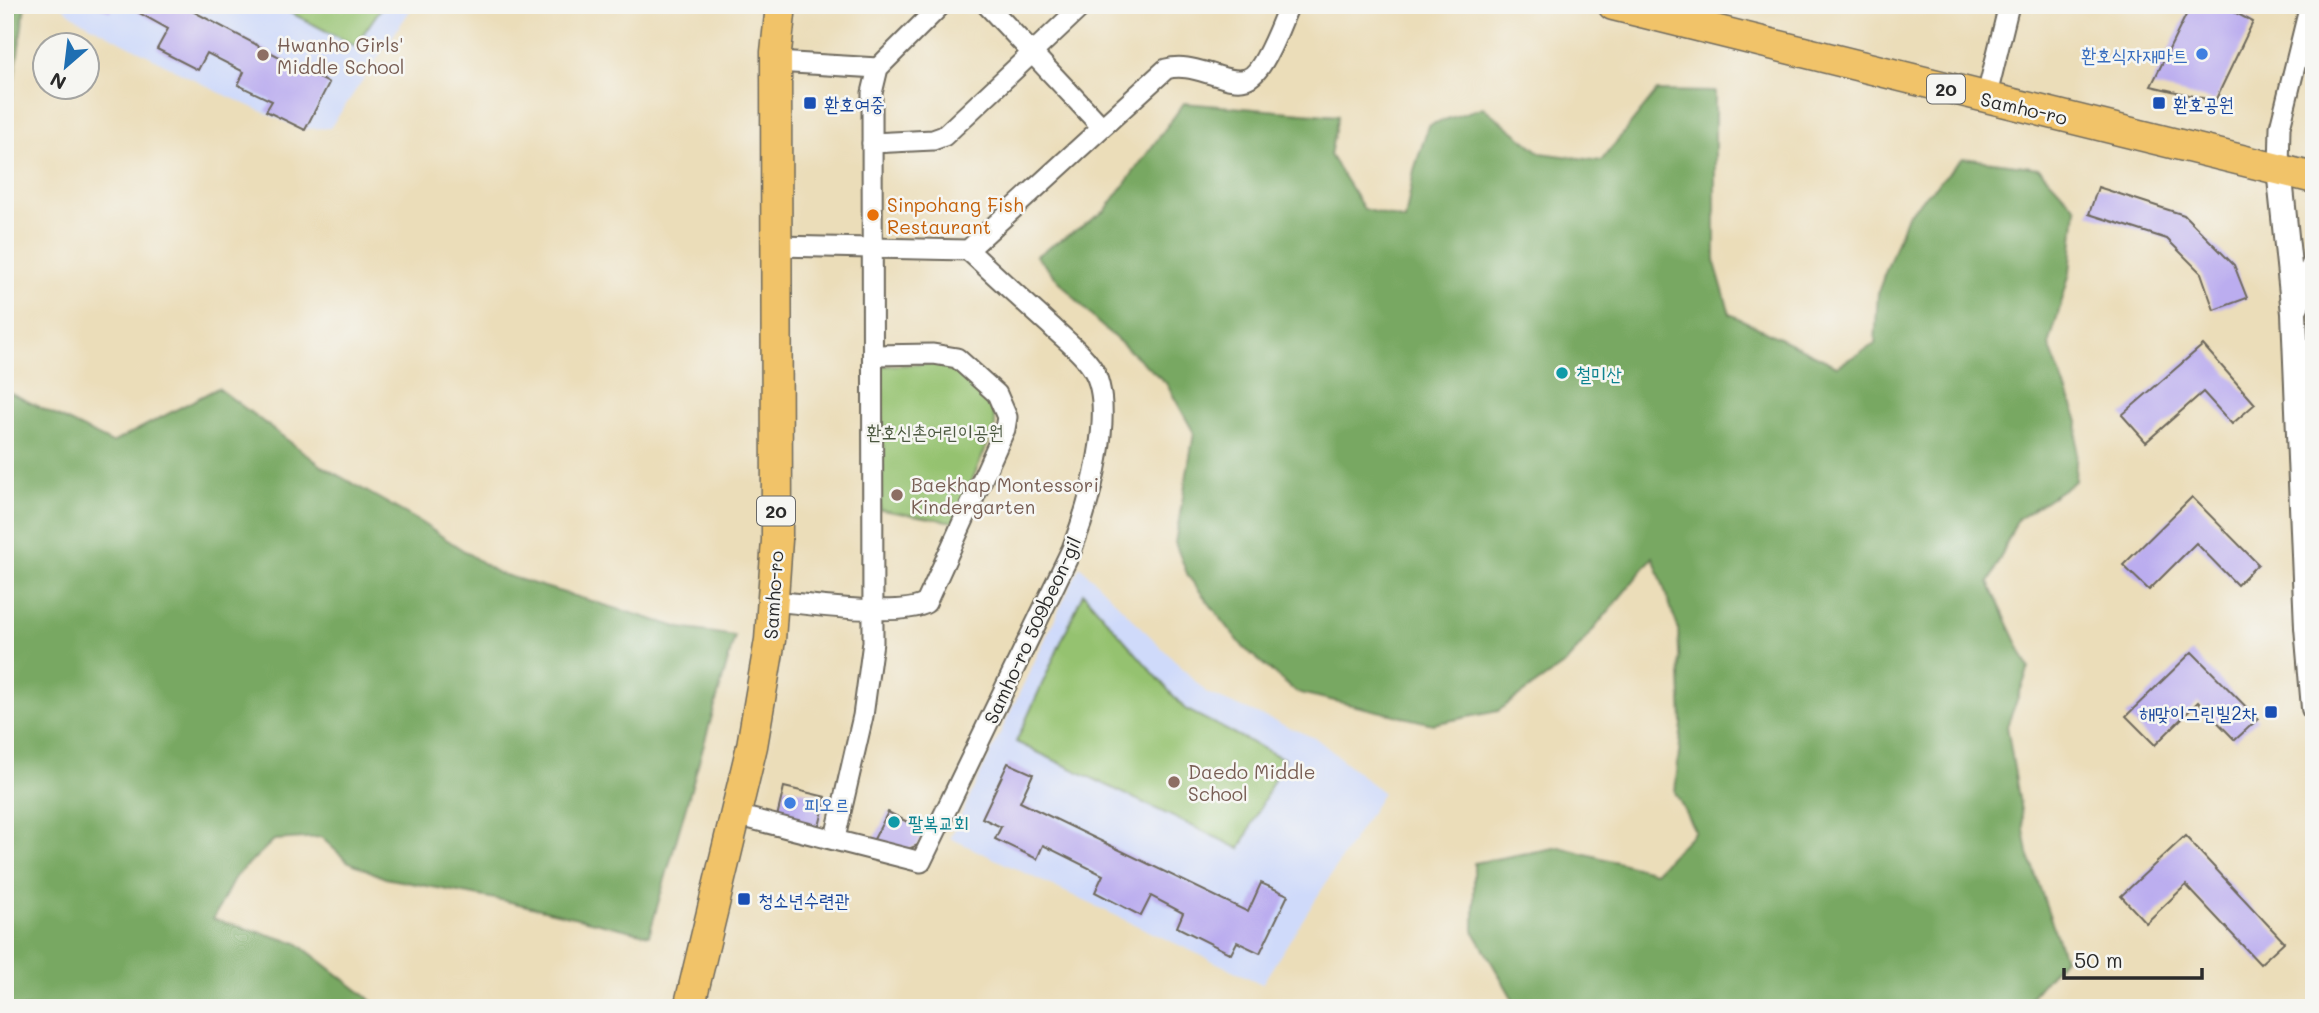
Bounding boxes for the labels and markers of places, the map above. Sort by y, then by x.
place label: Hwanho Girls' Middle School [277,32,405,79]
place label: 환호식자재마트 [2081,42,2188,67]
marker: 환호식자재마트 [2194,46,2210,62]
marker: Hwanho Girls' Middle School [255,47,271,63]
place label: 환호여중 [824,91,885,116]
place label: 환호공원 [2173,91,2234,116]
marker: 환호여중 [802,95,818,111]
marker: 환호공원 [2151,95,2167,111]
place label: Sinpohang Fish Restaurant [887,192,1024,239]
marker: Sinpohang Fish Restaurant [865,207,881,223]
place label: 철미산 [1576,361,1622,386]
marker: 철미산 [1554,365,1570,381]
place label: Baekhap Montessori Kindergarten [911,472,1099,519]
marker: Baekhap Montessori Kindergarten [889,487,905,503]
place label: 해맞이그린빌2차 [2139,700,2257,725]
marker: 해맞이그린빌2차 [2263,704,2279,720]
place label: Daedo Middle School [1188,759,1316,806]
marker: Daedo Middle School [1166,774,1182,790]
place label: 피오르 [804,791,850,816]
marker: 피오르 [782,795,798,811]
place label: 팔복교회 [908,810,969,835]
marker: 팔복교회 [886,814,902,830]
place label: 청소년수련관 [758,887,850,912]
marker: 청소년수련관 [736,891,752,907]

